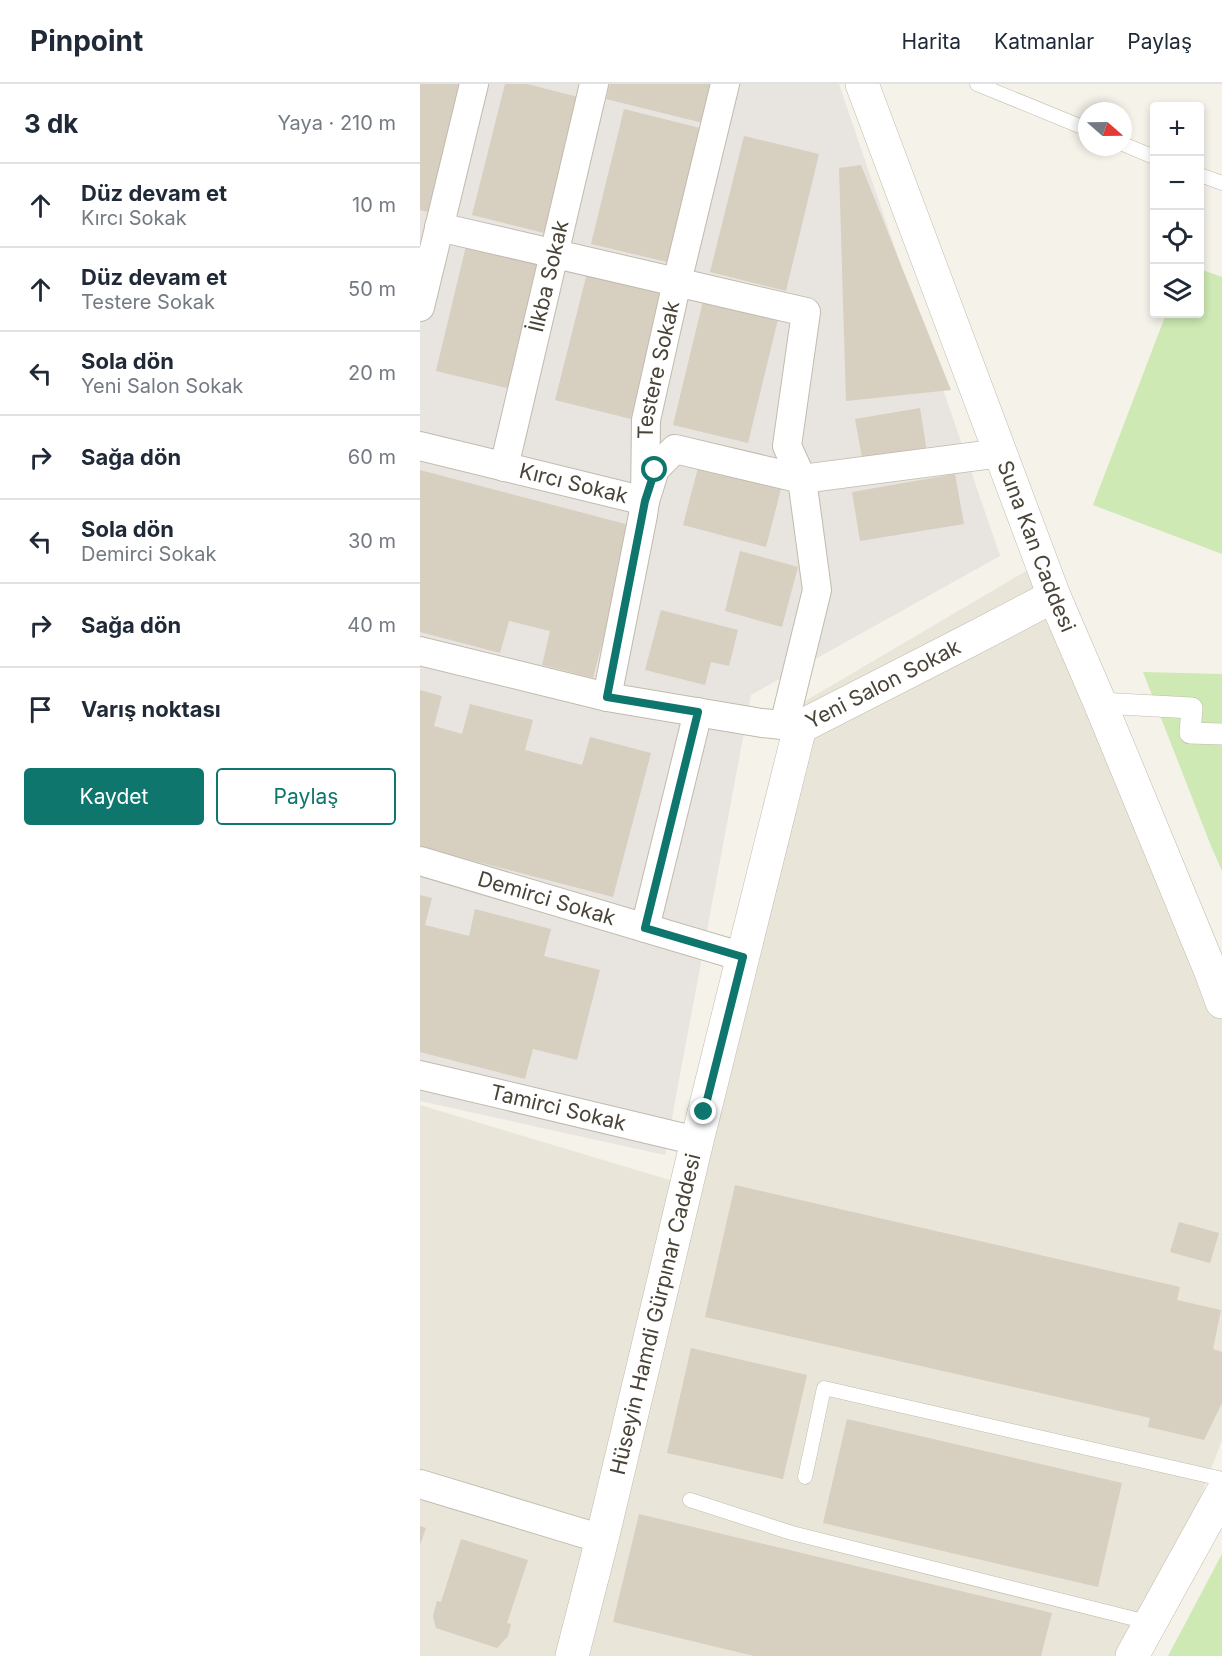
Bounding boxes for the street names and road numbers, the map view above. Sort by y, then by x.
street label: İlkba Sokak [522,217,574,334]
street label: Testere Sokak [633,298,684,439]
street label: Suna Kan Caddesi [992,457,1081,636]
street label: Kırcı Sokak [517,458,631,508]
street label: Yeni Salon Sokak [801,634,965,734]
street label: Demirci Sokak [475,866,619,931]
street label: Tamirci Sokak [488,1079,629,1136]
street label: Hüseyin Hamdi Gürpınar Caddesi [605,1151,706,1477]

